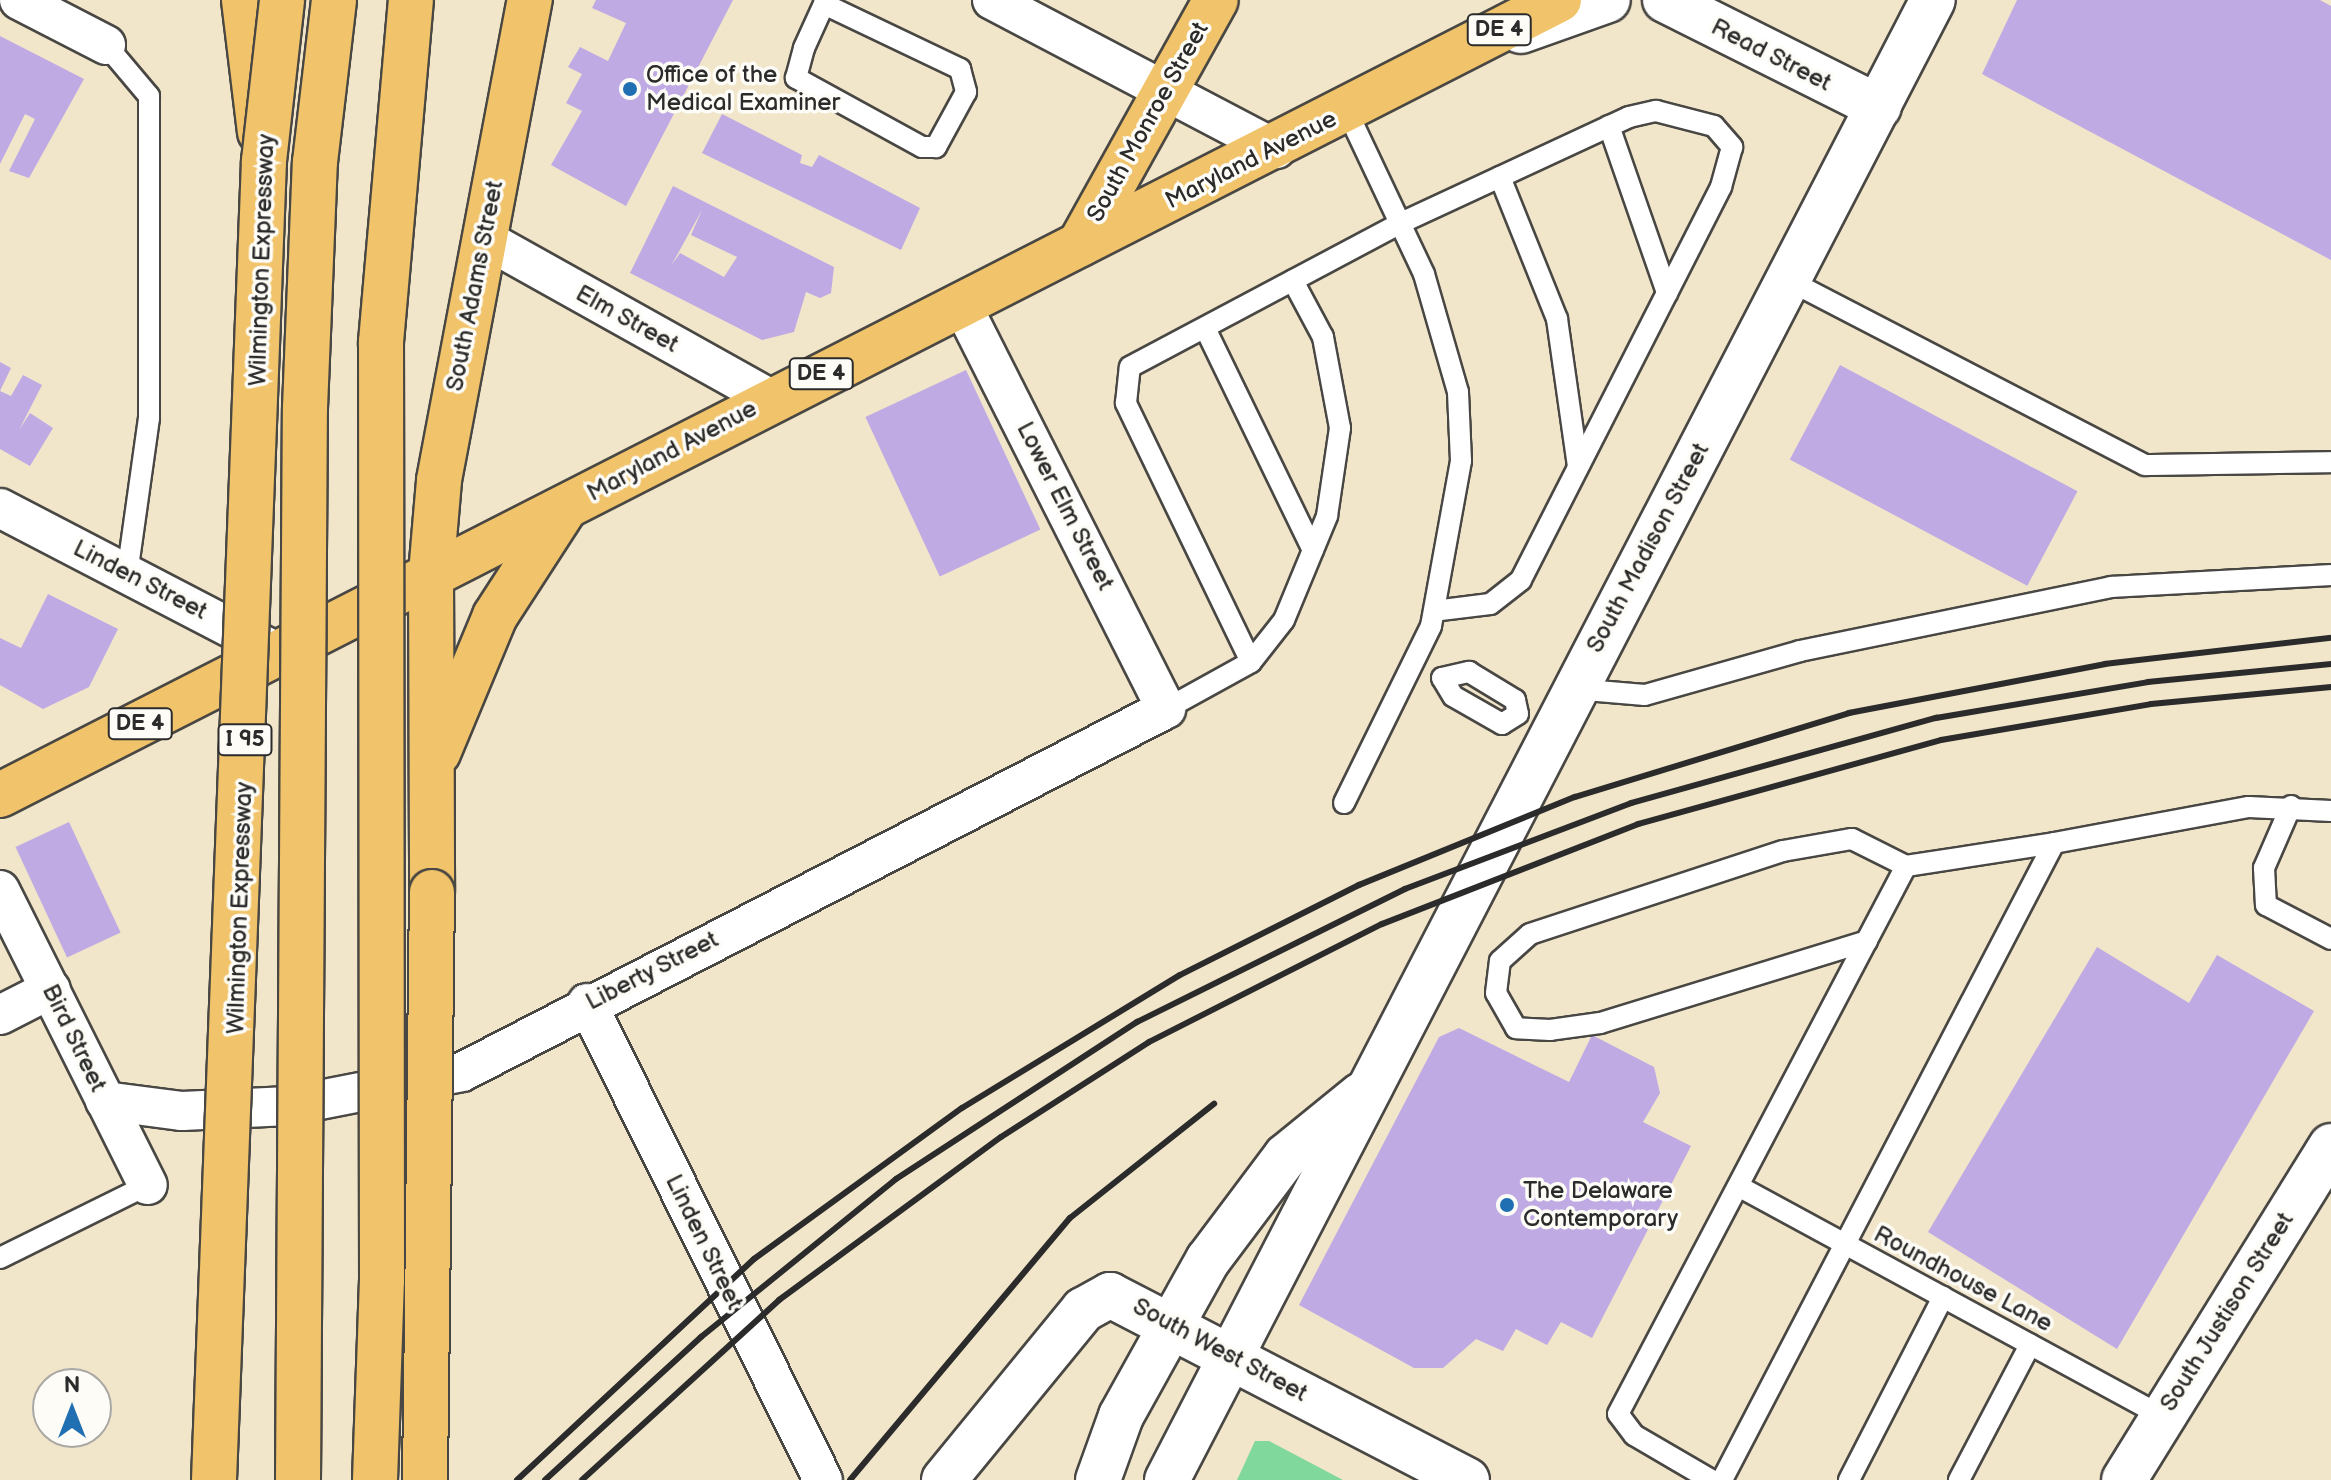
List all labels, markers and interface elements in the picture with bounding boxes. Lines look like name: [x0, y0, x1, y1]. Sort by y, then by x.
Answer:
road number: DE 4: [1465, 12, 1533, 48]
street label: Read Street: [1706, 12, 1836, 98]
street label: South Monroe Street: [1081, 17, 1215, 227]
place label: Office of the Medical Examiner: [646, 61, 840, 117]
marker: Office of the Medical Examiner: [621, 80, 639, 98]
street label: Maryland Avenue: [1161, 104, 1341, 216]
street label: Wilmington Expressway: [243, 133, 281, 387]
street label: South Adams Street: [440, 178, 510, 394]
street label: Elm Street: [570, 279, 684, 359]
road number: DE 4: [787, 356, 855, 392]
street label: Maryland Avenue: [582, 394, 762, 508]
street label: Lower Elm Street: [1010, 417, 1120, 595]
street label: South Madison Street: [1580, 438, 1716, 658]
street label: Linden Street: [68, 534, 212, 626]
road number: DE 4: [106, 706, 174, 742]
road number: I 95: [217, 722, 273, 758]
street label: Wilmington Expressway: [221, 781, 259, 1035]
street label: Liberty Street: [580, 925, 724, 1017]
street label: Bird Street: [36, 979, 112, 1097]
street label: Linden Street: [659, 1170, 749, 1314]
place label: The Delaware Contemporary: [1523, 1177, 1678, 1233]
marker: The Delaware Contemporary: [1498, 1196, 1516, 1214]
street label: South Justison Street: [2154, 1207, 2300, 1417]
street label: Roundhouse Lane: [1869, 1220, 2057, 1338]
street label: South West Street: [1127, 1292, 1313, 1408]
north arrow: [32, 1368, 112, 1448]
text: N: [64, 1372, 80, 1399]

